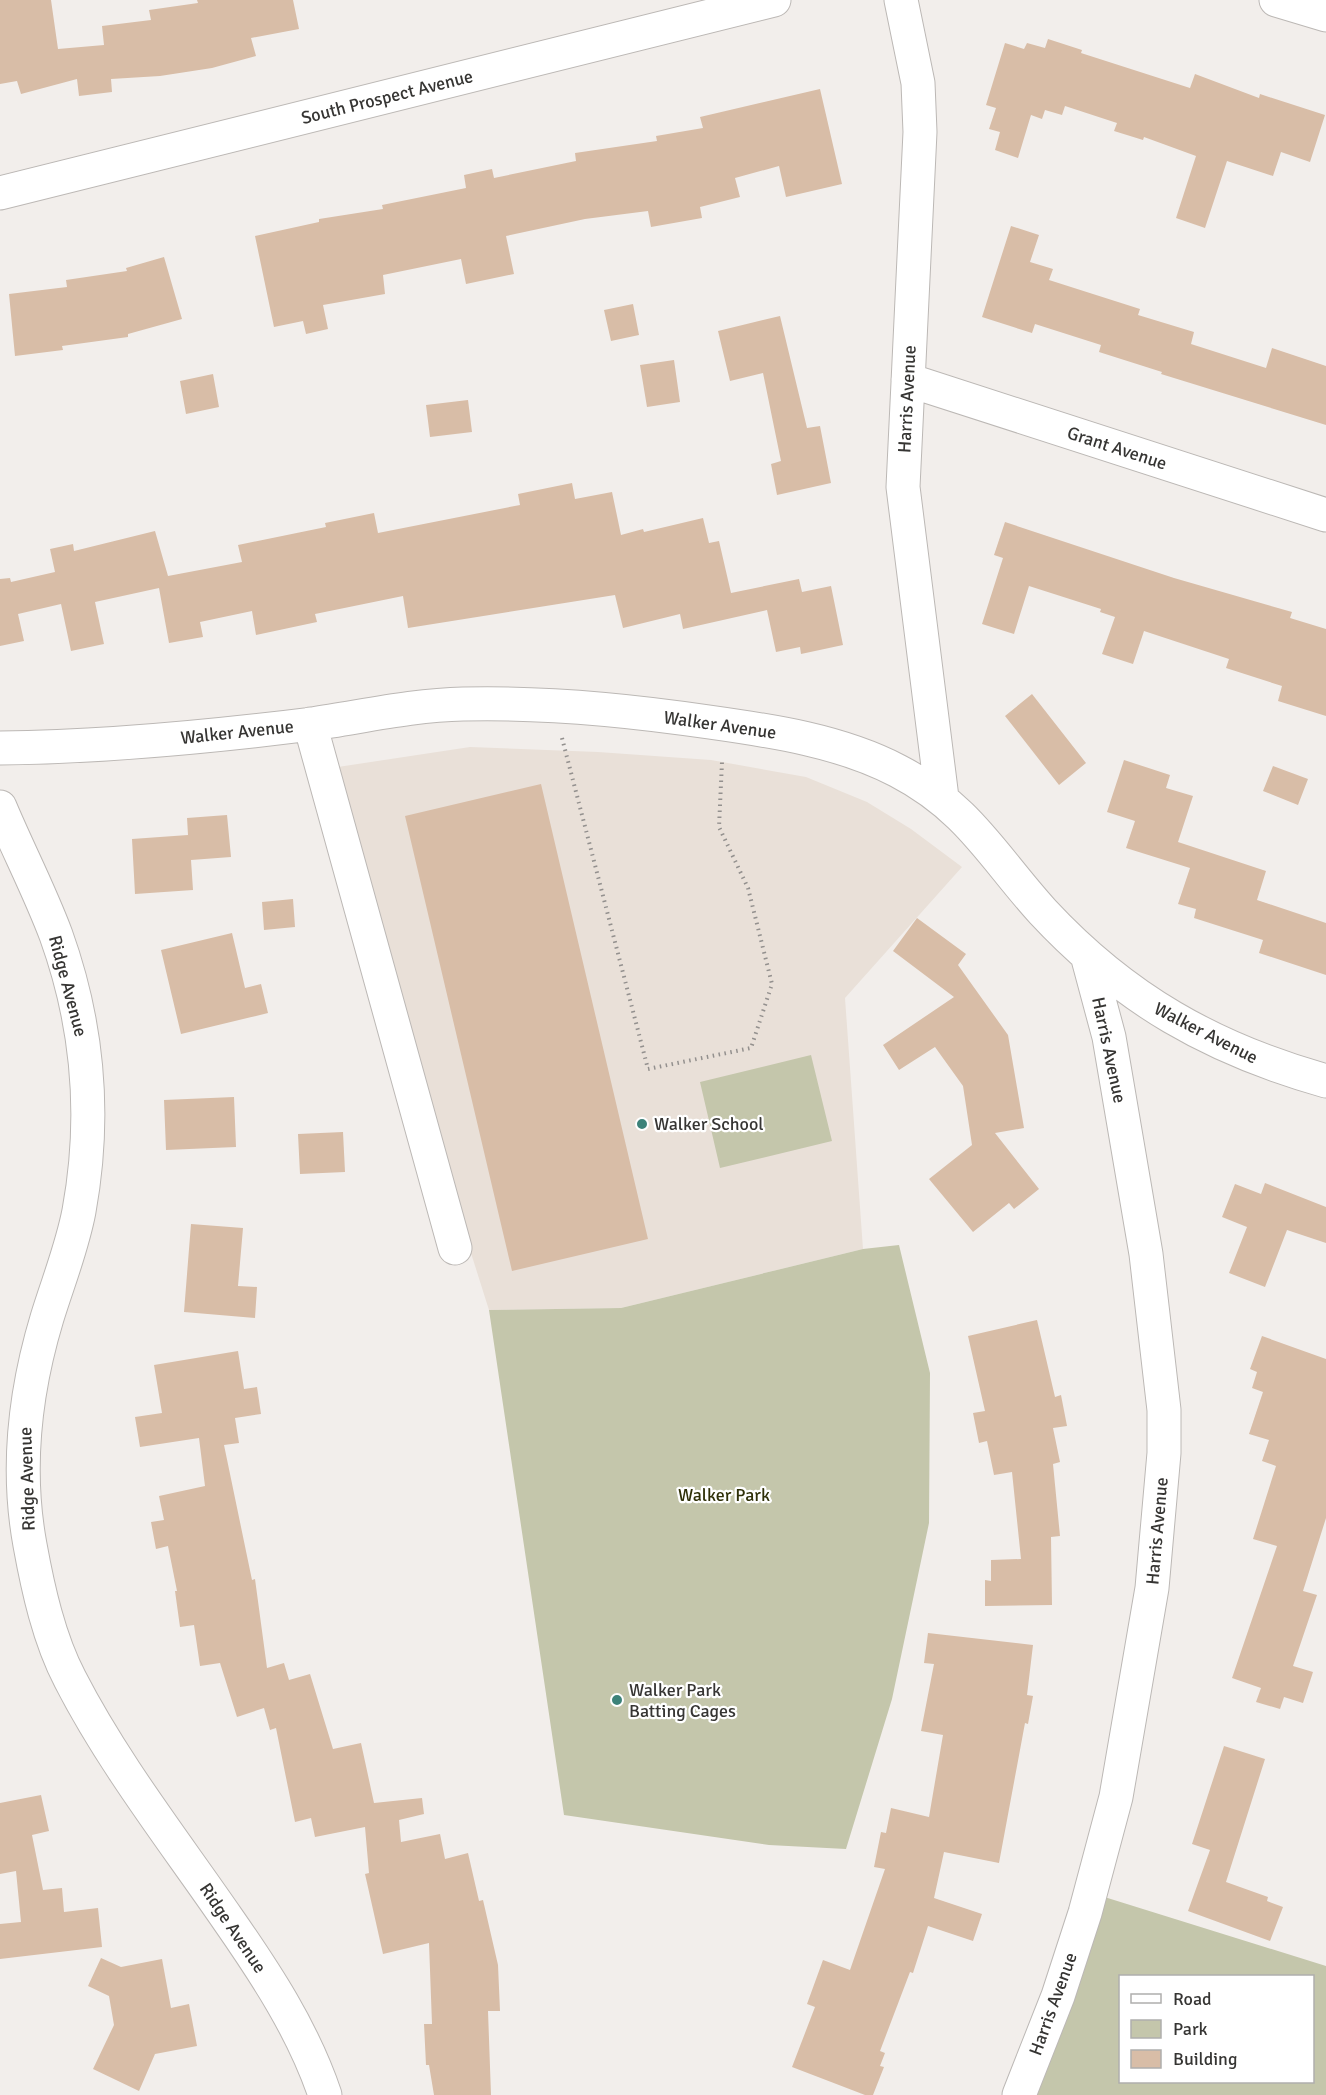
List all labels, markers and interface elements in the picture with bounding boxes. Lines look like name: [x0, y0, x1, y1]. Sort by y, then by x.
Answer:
street label: South Prospect Avenue: [299, 65, 475, 129]
street label: Harris Avenue: [893, 345, 921, 453]
street label: Grant Avenue: [1064, 422, 1170, 474]
street label: Walker Avenue: [662, 706, 778, 744]
street label: Walker Avenue: [179, 715, 295, 749]
street label: Ridge Avenue: [44, 933, 92, 1039]
street label: Harris Avenue: [1087, 995, 1131, 1105]
street label: Walker Avenue: [1150, 997, 1262, 1069]
place label: Walker School: [654, 1113, 764, 1135]
marker: Walker School: [635, 1117, 649, 1131]
street label: Ridge Avenue: [14, 1427, 40, 1531]
street label: Harris Avenue: [1141, 1476, 1173, 1586]
park label: Walker Park: [678, 1484, 770, 1506]
place label: Walker Park Batting Cages: [629, 1679, 736, 1722]
marker: Walker Park Batting Cages: [610, 1693, 624, 1707]
street label: Ridge Avenue: [195, 1879, 271, 1977]
street label: Harris Avenue: [1024, 1950, 1082, 2058]
legend: [1119, 1975, 1314, 2083]
text: Road: [1173, 1988, 1212, 2010]
text: Park: [1173, 2018, 1208, 2040]
text: Building: [1173, 2048, 1237, 2070]

